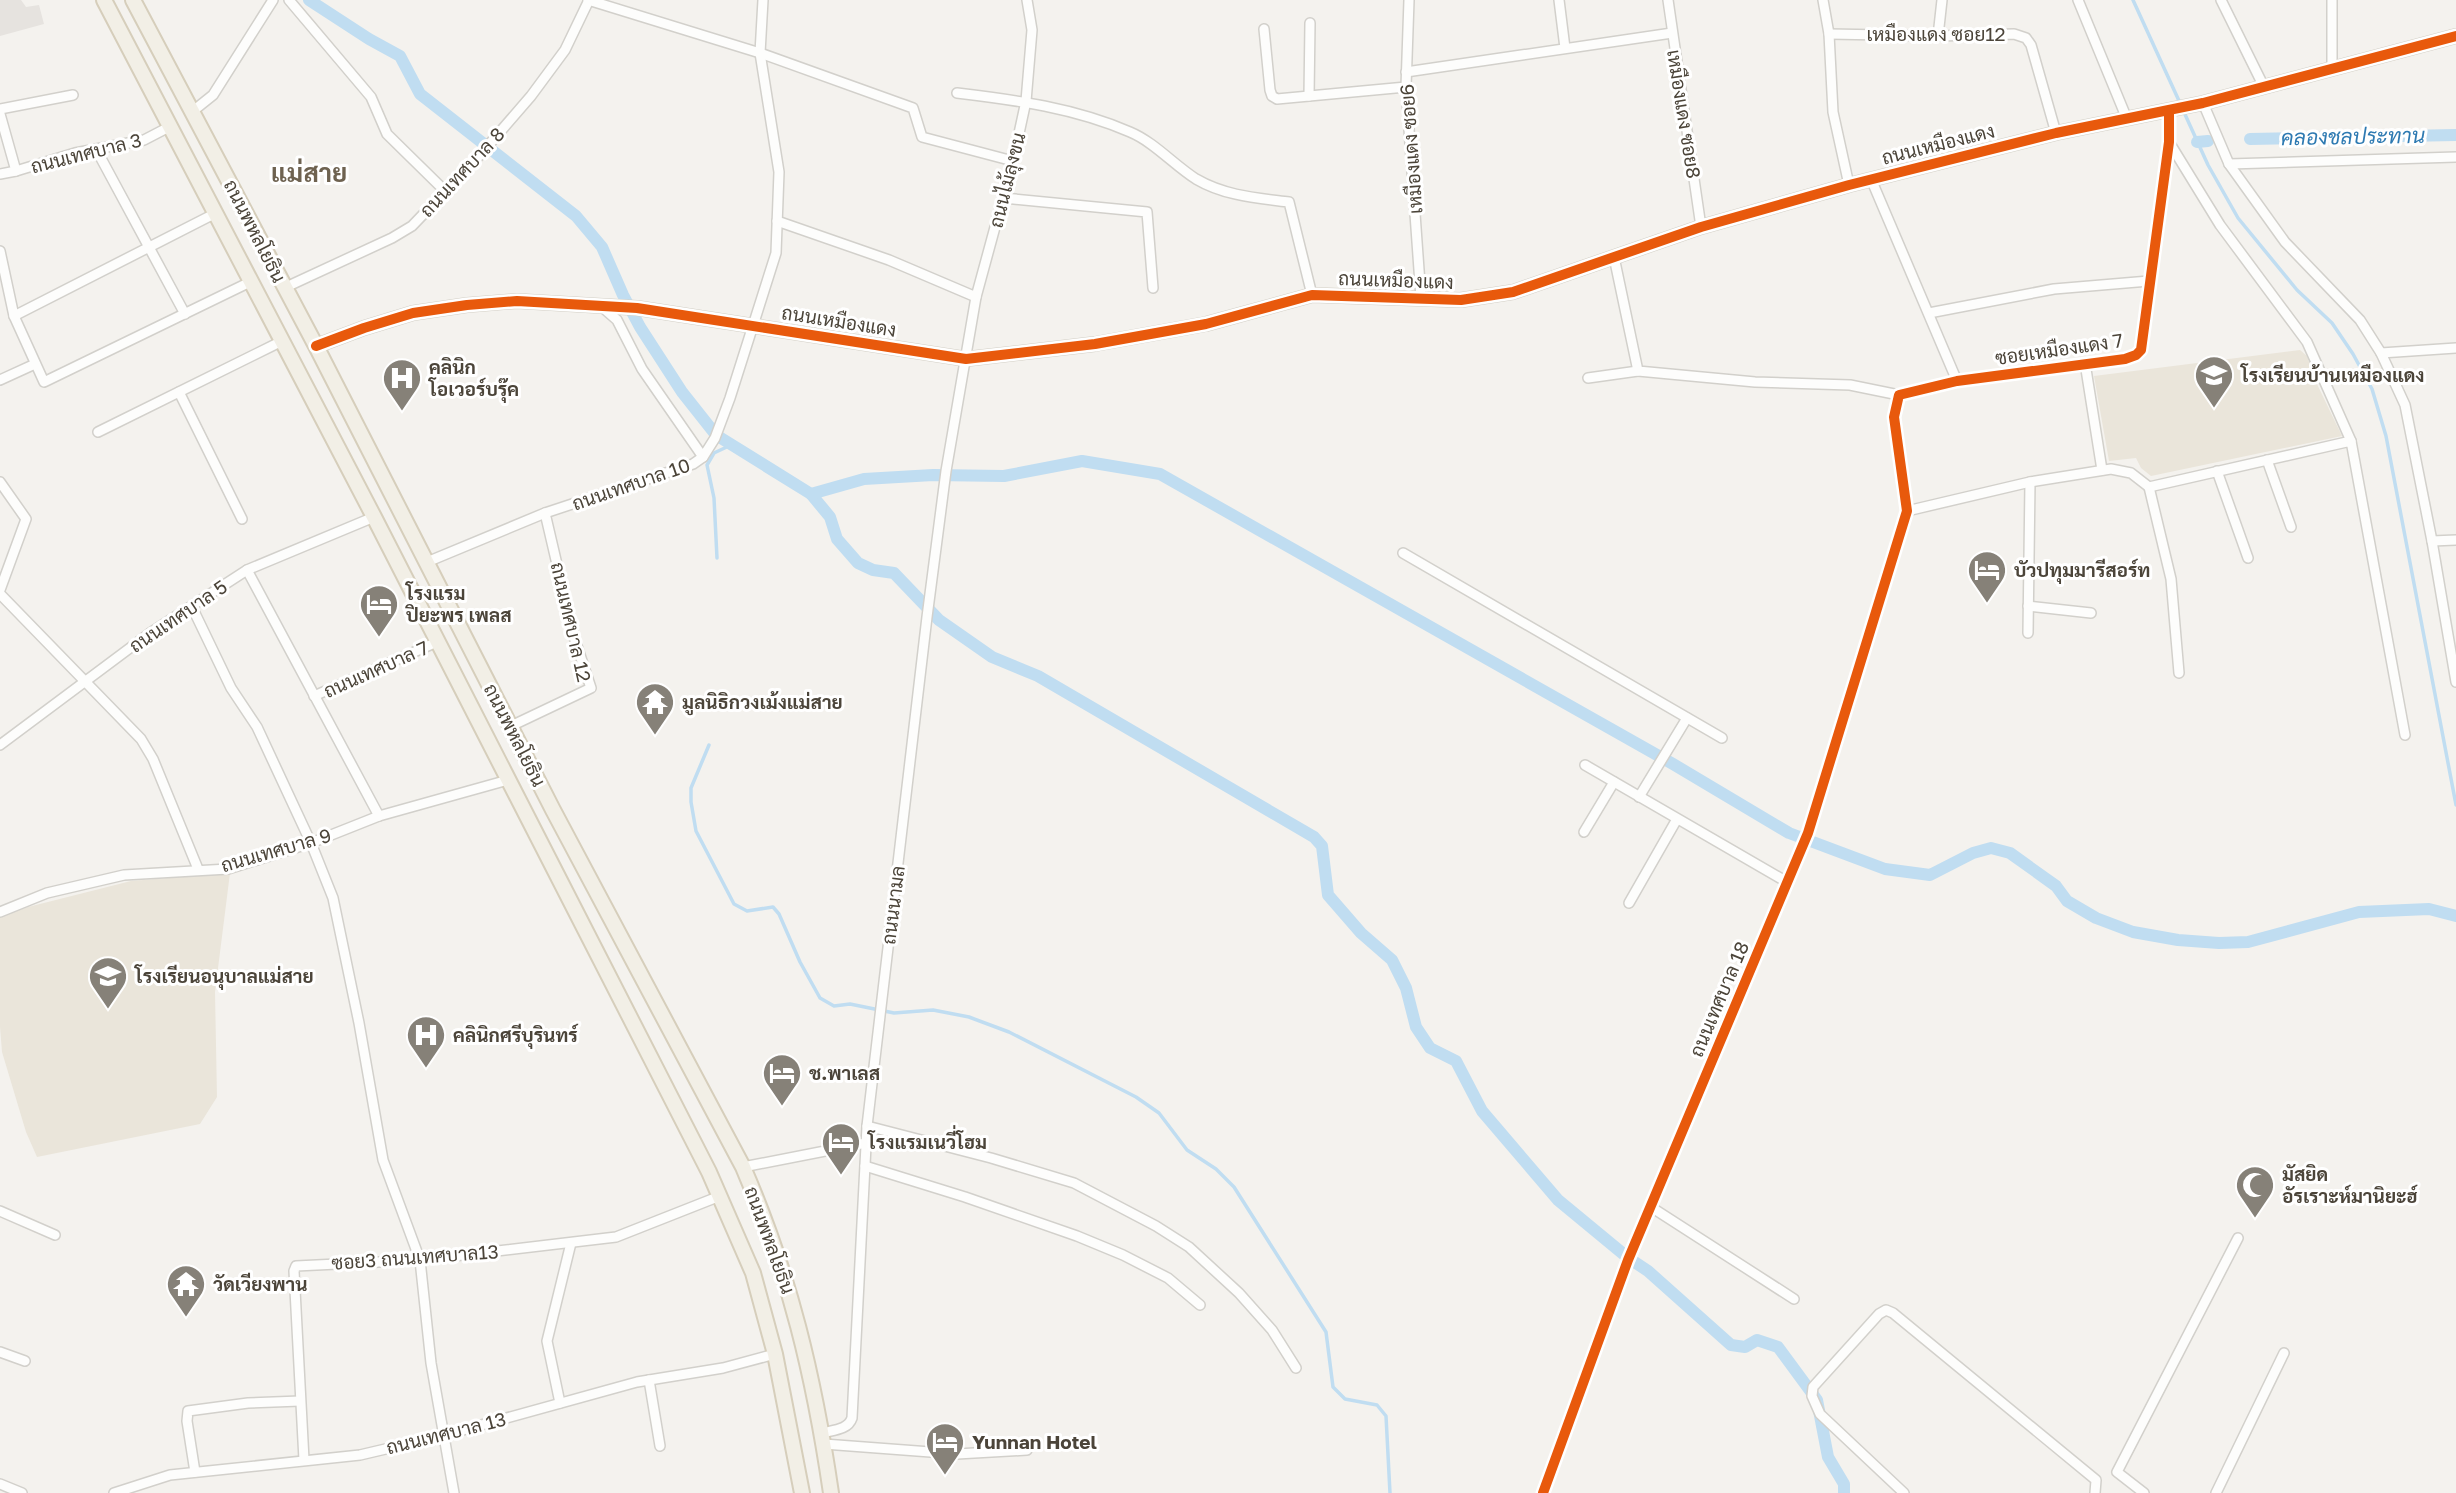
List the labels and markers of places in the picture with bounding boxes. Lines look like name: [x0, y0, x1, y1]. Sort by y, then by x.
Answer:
school or university icon: โรงเรียนบ้านเหมืองแดง: [2193, 354, 2235, 409]
place label: คลินิก โอเวอร์บรุ๊ค: [428, 355, 519, 404]
hospital icon: คลินิก โอเวอร์บรุ๊ค: [381, 357, 423, 412]
place label: โรงเรียนบ้านเหมืองแดง: [2240, 363, 2424, 386]
hotel icon: บัวปทุมมารีสอร์ท: [1966, 549, 2008, 604]
place label: บัวปทุมมารีสอร์ท: [2014, 558, 2150, 585]
place label: โรงแรม ปิยะพร เพลส: [405, 581, 512, 626]
hotel icon: โรงแรม ปิยะพร เพลส: [358, 583, 400, 638]
temple icon: มูลนิธิกวงเม้งแม่สาย: [634, 681, 676, 736]
place label: มูลนิธิกวงเม้งแม่สาย: [682, 690, 843, 716]
school or university icon: โรงเรียนอนุบาลแม่สาย: [87, 955, 129, 1010]
place label: โรงเรียนอนุบาลแม่สาย: [134, 964, 314, 991]
hospital icon: คลินิกศรีบุรินทร์: [405, 1014, 447, 1069]
place label: คลินิกศรีบุรินทร์: [453, 1023, 579, 1050]
hotel icon: ช.พาเลส: [761, 1052, 803, 1107]
place label: ช.พาเลส: [809, 1061, 880, 1084]
hotel icon: โรงแรมเนวี่โฮม: [820, 1121, 862, 1176]
place label: โรงแรมเนวี่โฮม: [867, 1125, 987, 1153]
place label: มัสยิด อัรเราะห์มานิยะฮ์: [2282, 1162, 2418, 1207]
mosque icon: มัสยิด อัรเราะห์มานิยะฮ์: [2234, 1164, 2276, 1219]
temple icon: วัดเวียงพาน: [165, 1263, 207, 1318]
place label: วัดเวียงพาน: [213, 1272, 308, 1295]
hotel icon: Yunnan Hotel: [924, 1421, 966, 1476]
place label: Yunnan Hotel: [972, 1430, 1097, 1453]

